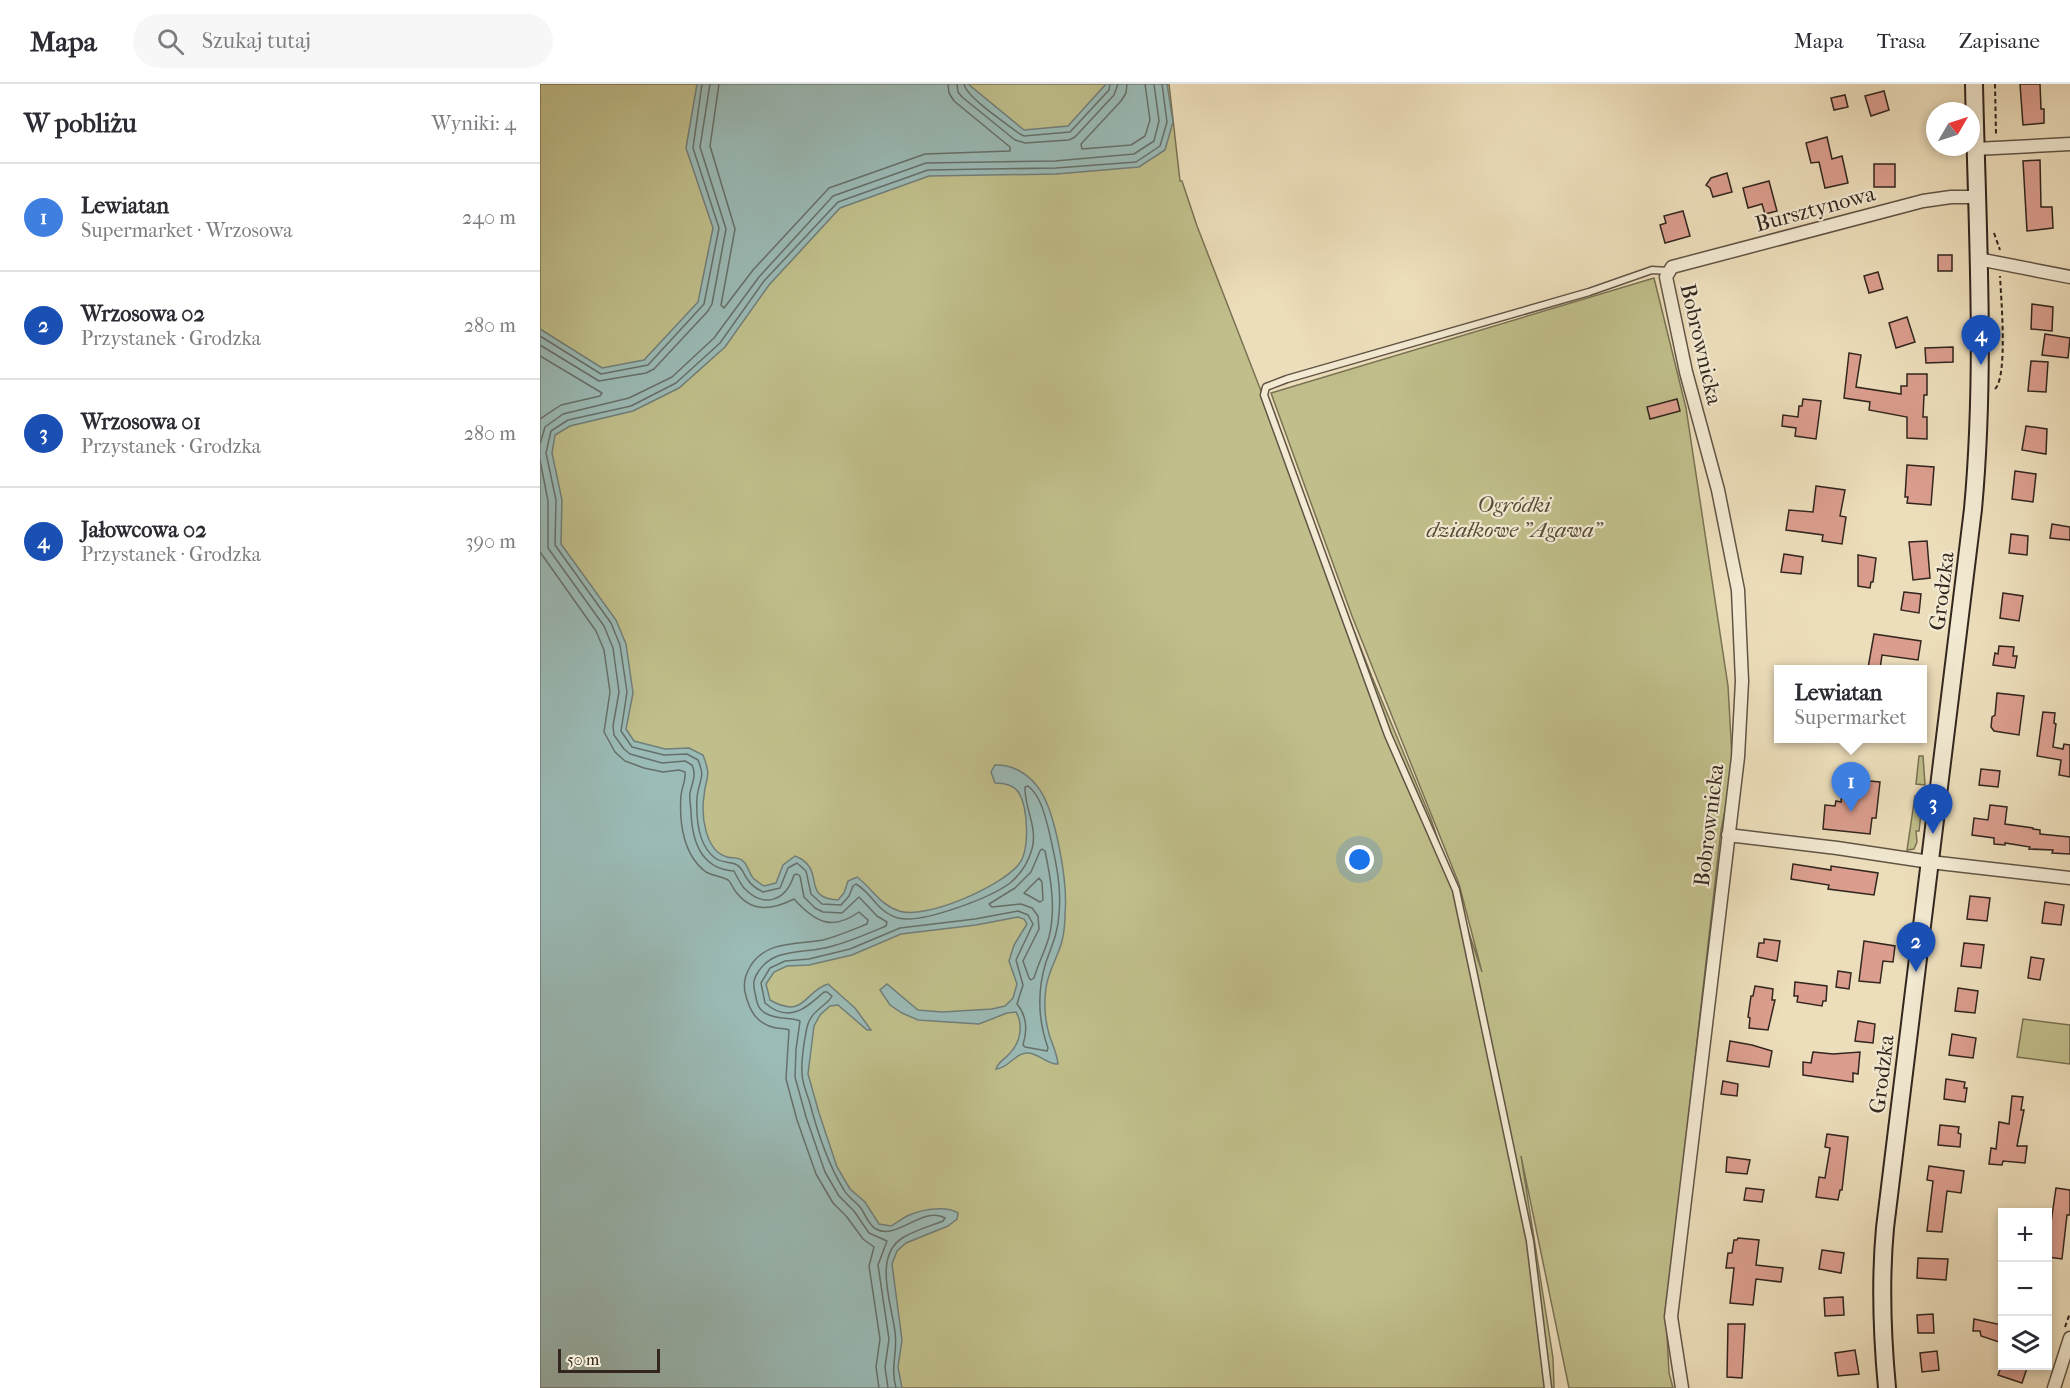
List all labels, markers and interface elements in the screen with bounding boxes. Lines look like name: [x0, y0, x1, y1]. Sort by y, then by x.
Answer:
search box: [133, 14, 553, 68]
text: Mapa: [30, 25, 97, 58]
icon: search: [154, 25, 187, 58]
text: Szukaj tutaj: [202, 28, 311, 54]
text: Mapa: [1794, 29, 1844, 53]
text: Trasa: [1877, 29, 1926, 53]
text: Zapisane: [1959, 29, 2040, 53]
north arrow: [1926, 102, 1980, 156]
text: W pobliżu: [24, 108, 137, 139]
text: Wyniki: 4: [432, 112, 516, 135]
street label: Bursztynowa: [1752, 180, 1879, 237]
text: Lewiatan: [81, 193, 169, 219]
text: 1: [40, 206, 47, 229]
text: 240 m: [462, 206, 516, 229]
text: Supermarket · Wrzosowa: [81, 219, 293, 242]
street label: Bobrownicka: [1674, 281, 1728, 408]
text: Wrzosowa 02: [81, 301, 205, 327]
text: 2: [38, 314, 49, 337]
text: 280 m: [464, 314, 516, 337]
pin: 4: [1962, 316, 2000, 365]
text: Przystanek · Grodzka: [81, 327, 261, 350]
text: Wrzosowa 01: [81, 409, 201, 435]
text: 3: [39, 422, 48, 445]
text: 280 m: [464, 422, 516, 445]
text: Przystanek · Grodzka: [81, 435, 261, 458]
park label: Ogródki działkowe "Agawa": [1426, 492, 1604, 543]
text: Jałowcowa 02: [81, 517, 206, 543]
text: 4: [38, 530, 49, 553]
text: 390 m: [465, 530, 516, 553]
text: Przystanek · Grodzka: [81, 543, 261, 566]
street label: Grodzka: [1924, 549, 1960, 632]
popup: [1774, 665, 1927, 743]
text: Lewiatan: [1794, 680, 1882, 706]
text: Supermarket: [1794, 706, 1907, 729]
street label: Bobrownicka: [1689, 762, 1730, 888]
pin: 1: [1832, 762, 1870, 812]
pin: 3: [1914, 784, 1952, 834]
your location: [1345, 845, 1374, 874]
pin: 2: [1896, 922, 1936, 972]
street label: Grodzka: [1864, 1032, 1900, 1115]
map controls: [1998, 1208, 2052, 1370]
button: +: [1998, 1208, 2052, 1262]
button: −: [1998, 1262, 2052, 1316]
button: layers: [1998, 1316, 2052, 1370]
scale bar: [558, 1346, 660, 1374]
text: 50 m: [567, 1350, 599, 1369]

